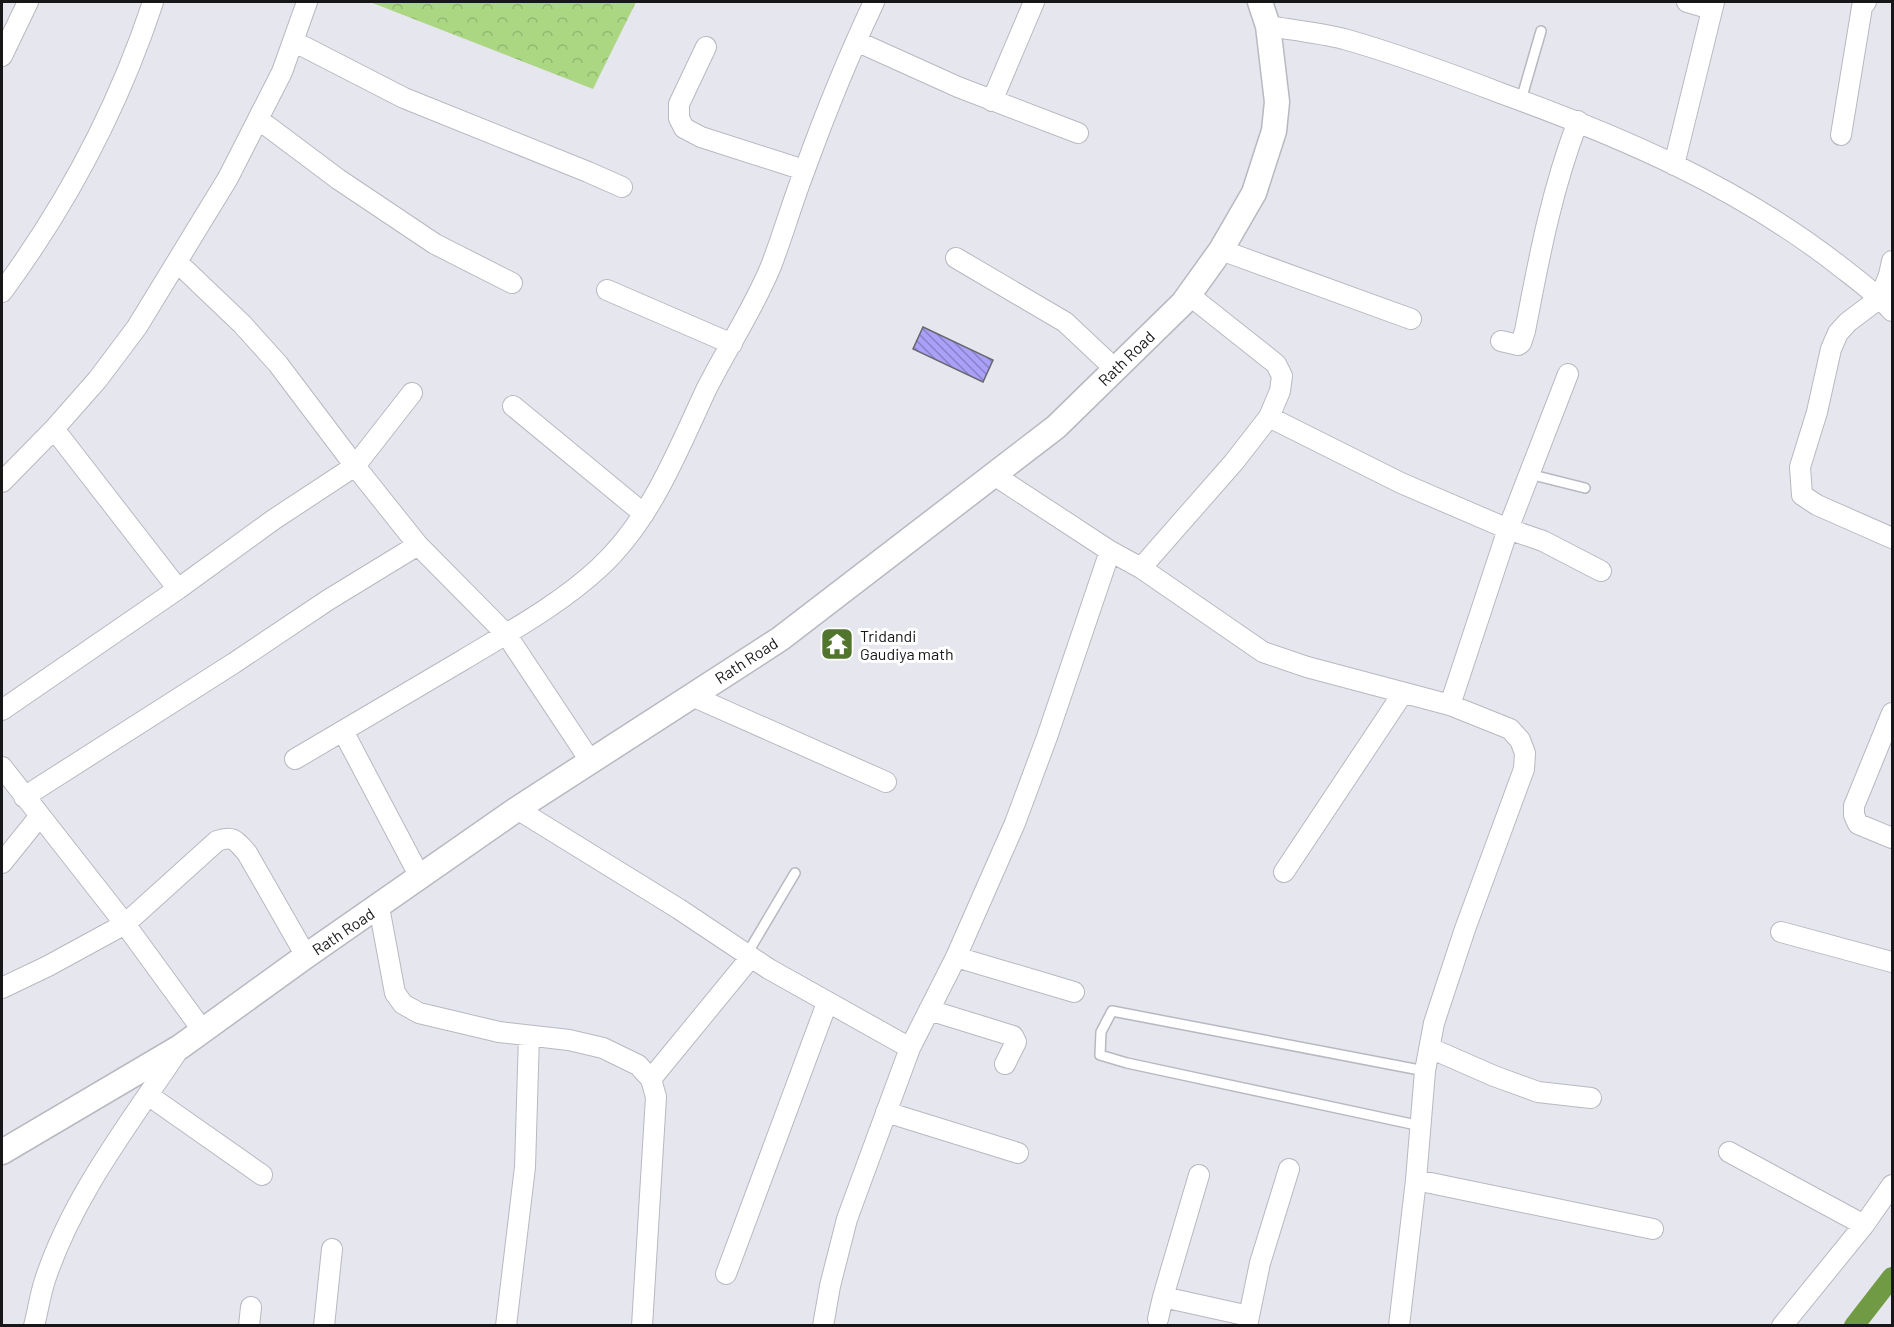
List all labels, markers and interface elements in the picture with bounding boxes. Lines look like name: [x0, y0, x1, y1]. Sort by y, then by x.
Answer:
street label: Rath Road: [1094, 327, 1158, 389]
temple icon: Tridandi Gaudiya math: [819, 626, 855, 662]
place label: Tridandi Gaudiya math: [860, 626, 954, 663]
street label: Rath Road: [711, 633, 781, 687]
street label: Rath Road: [308, 903, 378, 959]

